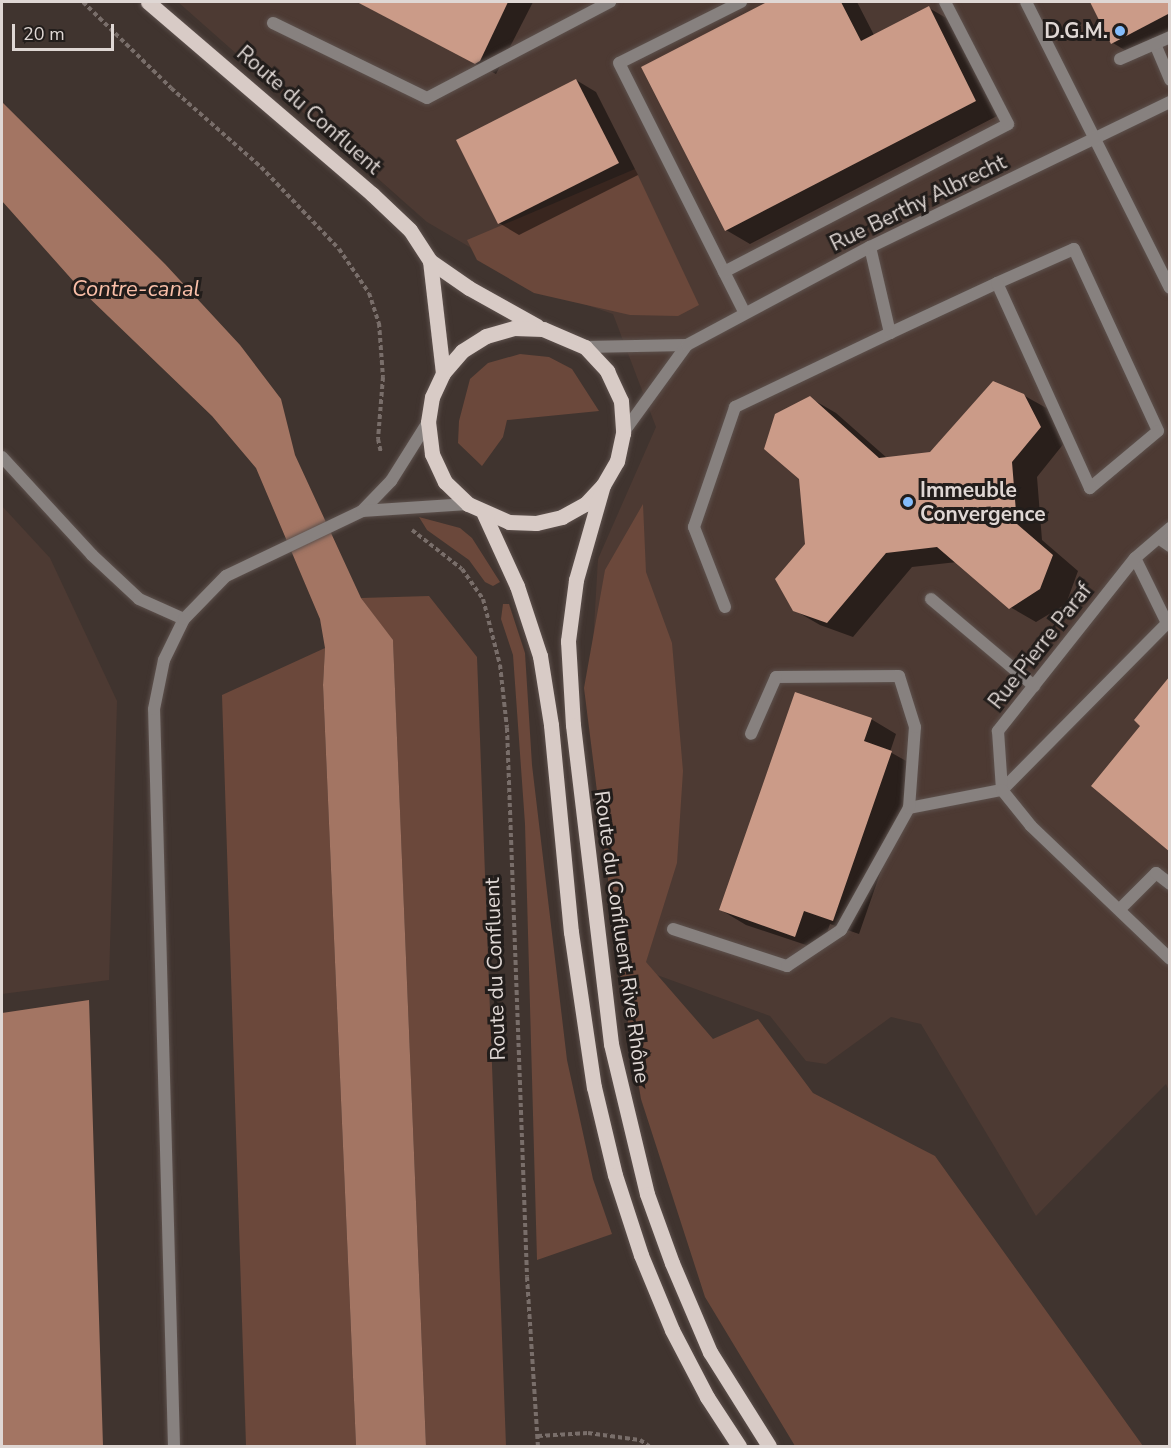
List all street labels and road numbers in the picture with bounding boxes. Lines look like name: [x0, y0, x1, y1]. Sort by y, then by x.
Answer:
street label: Route du Confluent: [232, 40, 386, 180]
street label: Rue Berthy Albrecht: [826, 149, 1010, 257]
street label: Rue Pierre Paraf: [983, 578, 1097, 714]
street label: Route du Confluent Rive Rhône: [589, 789, 655, 1085]
street label: Route du Confluent: [479, 877, 511, 1061]

